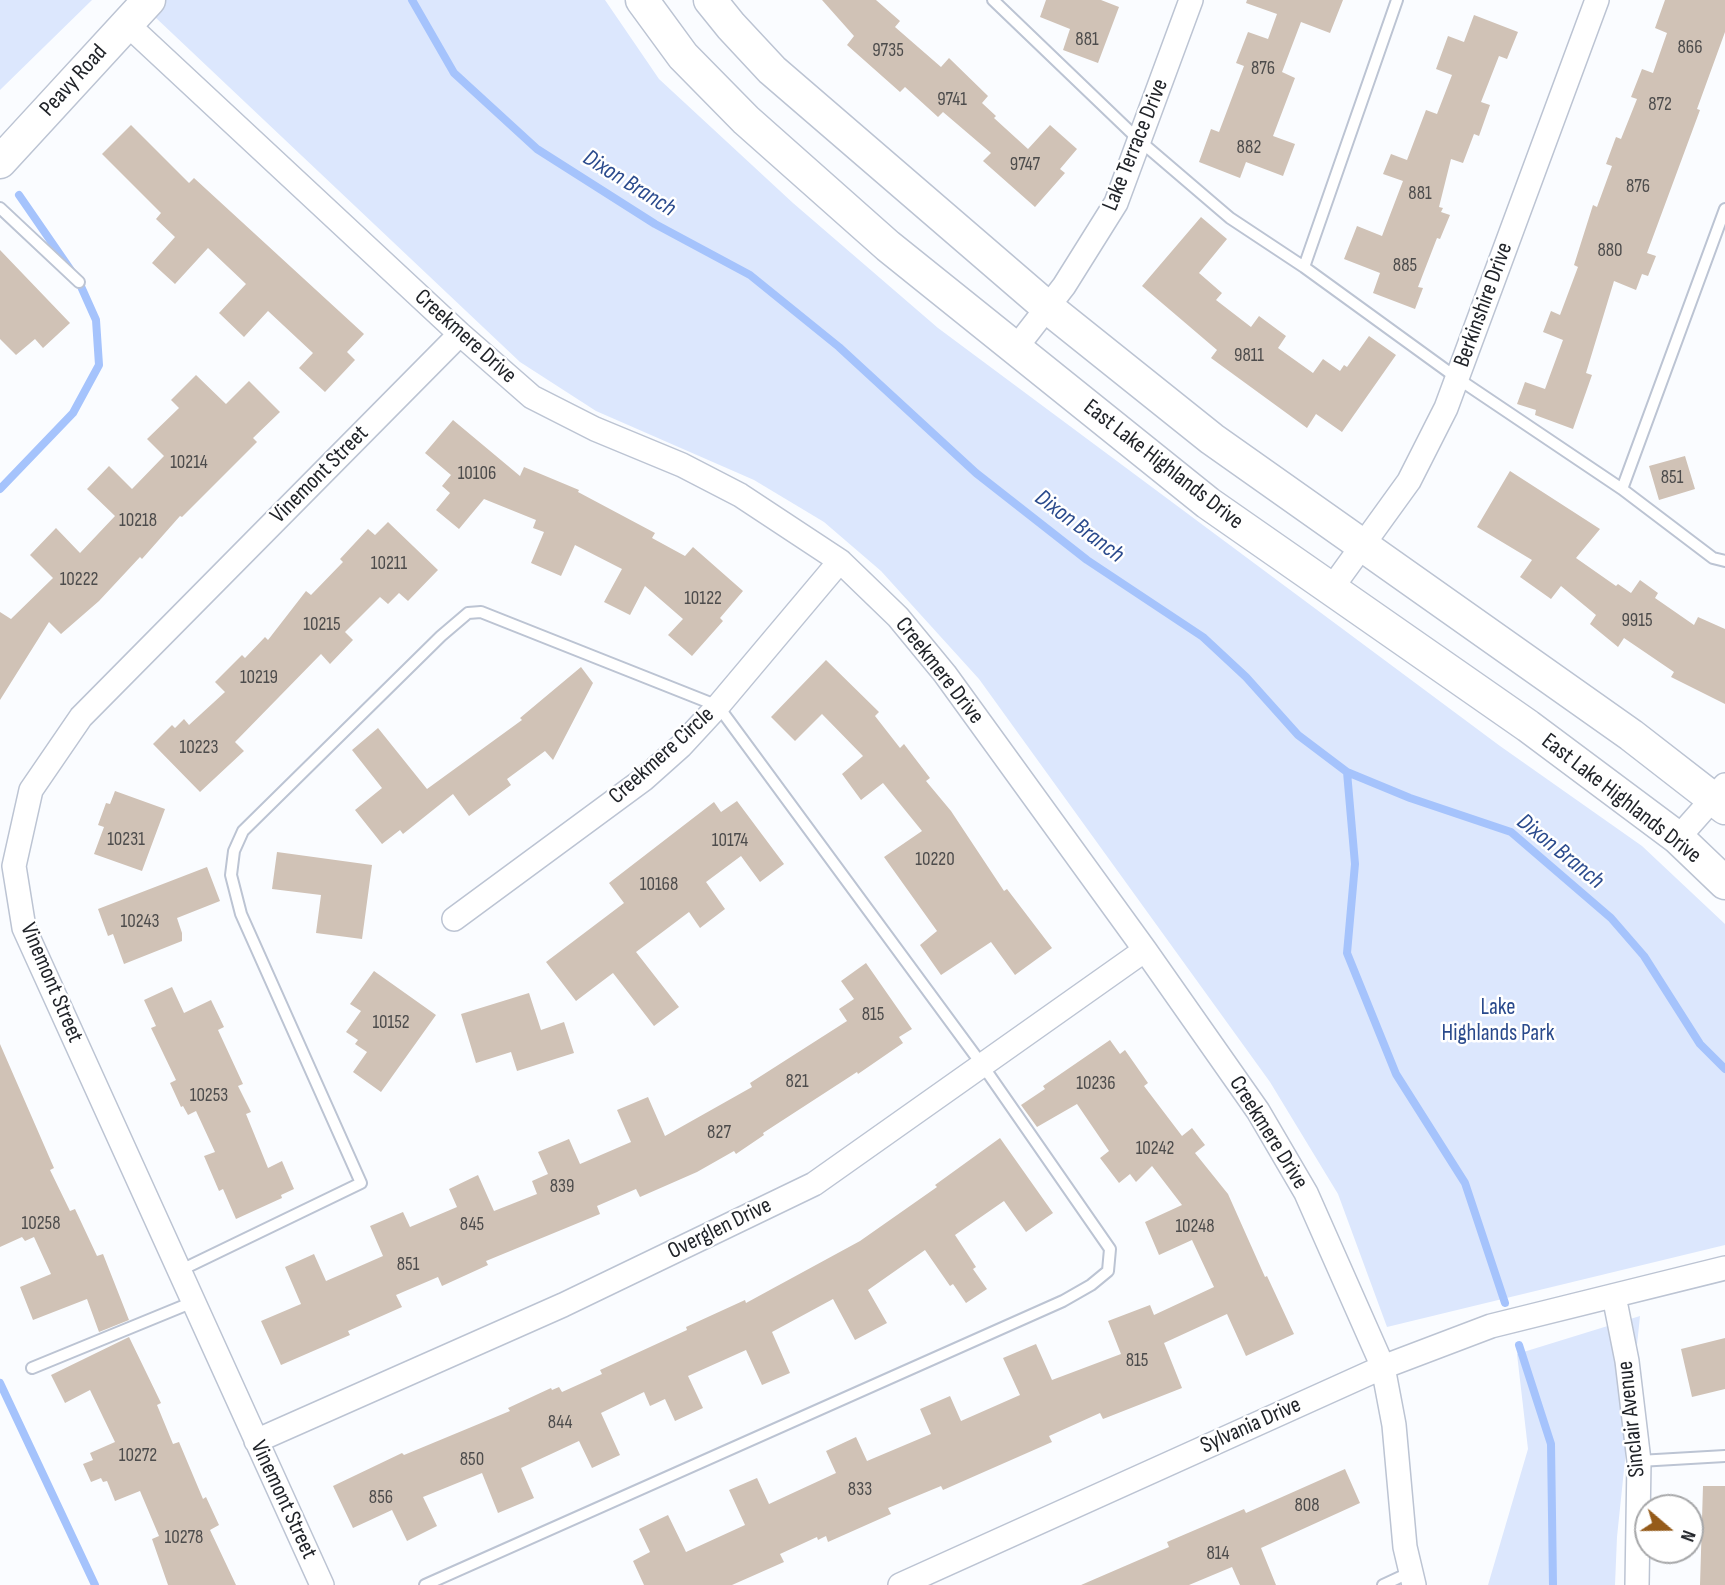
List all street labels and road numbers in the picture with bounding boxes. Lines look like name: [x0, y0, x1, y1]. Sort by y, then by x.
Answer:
street label: Peavy Road: [35, 39, 113, 123]
street label: Lake Terrace Drive: [1097, 75, 1175, 215]
street label: Berkinshire Drive: [1449, 239, 1519, 371]
street label: Creekmere Drive: [408, 284, 522, 390]
street label: East Lake Highlands Drive: [1078, 394, 1248, 536]
street label: Vinemont Street: [265, 420, 375, 530]
street label: Creekmere Drive: [889, 612, 989, 730]
street label: Creekmere Circle: [604, 702, 720, 810]
street label: East Lake Highlands Drive: [1536, 728, 1706, 870]
street label: Vinemont Street: [13, 919, 89, 1047]
street label: Creekmere Drive: [1222, 1071, 1314, 1195]
street label: Overglen Drive: [664, 1192, 776, 1266]
street label: Sinclair Avenue: [1612, 1359, 1652, 1479]
street label: Sylvania Drive: [1196, 1392, 1306, 1460]
street label: Vinemont Street: [244, 1437, 322, 1563]

